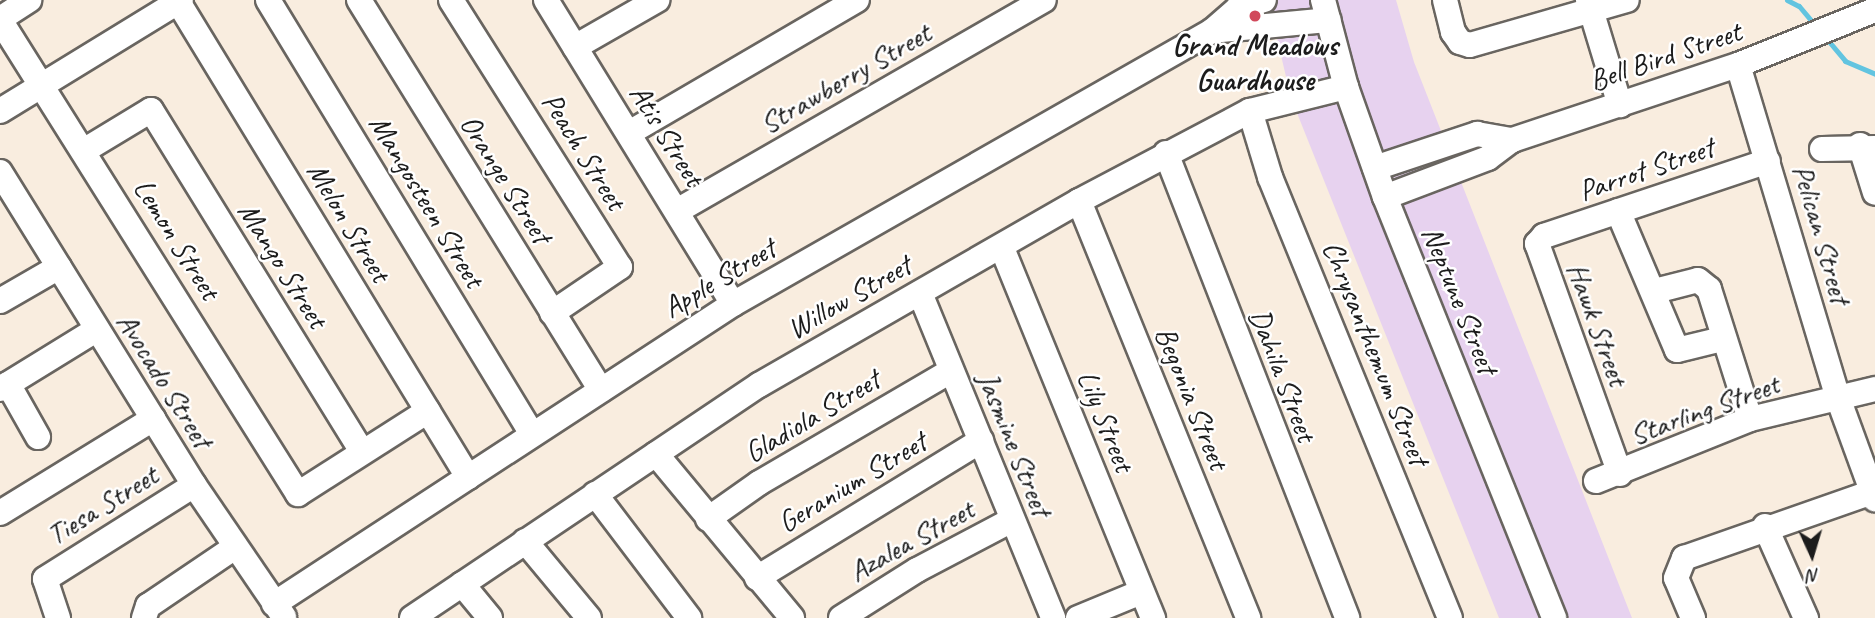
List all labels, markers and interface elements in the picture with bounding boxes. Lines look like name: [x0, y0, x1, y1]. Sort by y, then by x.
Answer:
marker: Grand Meadows Guardhouse: [1247, 8, 1263, 24]
street label: Bell Bird Street: [1584, 13, 1746, 99]
street label: Strawberry Street: [753, 14, 937, 142]
place label: Grand Meadows Guardhouse: [1172, 27, 1338, 97]
street label: Atis Street: [622, 77, 712, 193]
street label: Peach Street: [534, 86, 634, 216]
street label: Mangosteen Street: [361, 108, 493, 294]
street label: Orange Street: [452, 108, 560, 250]
street label: Parrot Street: [1574, 129, 1718, 209]
street label: Melon Street: [299, 156, 399, 288]
street label: Pelican Street: [1785, 160, 1859, 308]
street label: Lemon Street: [126, 172, 228, 306]
street label: Mango Street: [230, 195, 336, 335]
street label: Neptune Street: [1414, 221, 1506, 379]
street label: Apple Street: [656, 230, 782, 326]
street label: Chrysanthemum Street: [1315, 236, 1437, 470]
street label: Willow Street: [781, 247, 917, 347]
street label: Hawk Street: [1559, 257, 1637, 391]
street label: Dahila Street: [1241, 303, 1325, 447]
street label: Avocado Street: [109, 306, 221, 454]
street label: Begonia Street: [1147, 321, 1237, 475]
street label: Gladiola Street: [738, 361, 886, 471]
street label: Lily Street: [1069, 365, 1143, 477]
street label: Starling Street: [1624, 365, 1784, 453]
street label: Jasmine Street: [970, 367, 1060, 521]
street label: Geranium Street: [771, 424, 933, 540]
street label: Tiesa Street: [40, 457, 164, 553]
street label: Azalea Street: [842, 491, 980, 589]
north arrow: [1777, 520, 1847, 590]
text: N: [1807, 564, 1820, 588]

